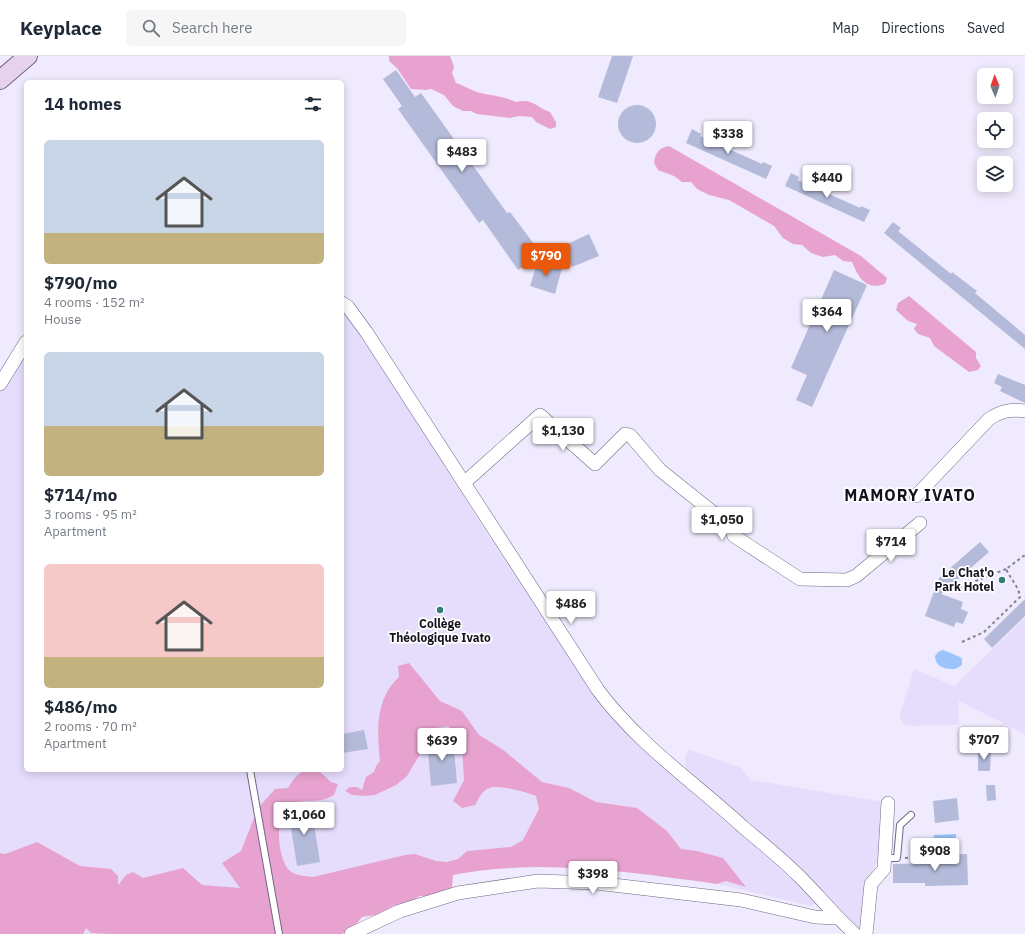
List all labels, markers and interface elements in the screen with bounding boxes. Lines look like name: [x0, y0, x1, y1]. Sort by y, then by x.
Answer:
search box: [126, 10, 406, 46]
text: Keyplace: [20, 16, 102, 40]
icon: search: [140, 17, 162, 39]
text: Search here: [172, 18, 252, 37]
text: Map: [832, 19, 859, 37]
text: Directions: [881, 19, 945, 37]
text: Saved: [967, 19, 1005, 37]
north arrow: [977, 68, 1013, 104]
map controls: [977, 68, 1013, 192]
text: 14 homes: [44, 93, 121, 115]
icon: filters: [302, 93, 324, 115]
button: locate: [977, 112, 1013, 148]
pin: $338: [704, 121, 752, 155]
text: $338: [712, 125, 744, 142]
pin: $483: [438, 139, 486, 173]
text: $483: [446, 143, 478, 160]
button: layers: [977, 156, 1013, 192]
pin: $440: [803, 165, 851, 199]
icon: home: [148, 166, 220, 238]
text: $440: [811, 169, 843, 186]
pin: $790: [522, 243, 570, 277]
text: $790: [530, 247, 562, 264]
text: $790/mo: [44, 272, 117, 294]
text: 4 rooms · 152 m²: [44, 294, 145, 311]
pin: $364: [803, 299, 851, 333]
text: $364: [811, 303, 843, 320]
text: House: [44, 311, 81, 328]
icon: home: [148, 378, 220, 450]
pin: $1,130: [530, 418, 596, 452]
text: $1,130: [541, 422, 585, 439]
text: $714/mo: [44, 484, 117, 506]
district label: MAMORY IVATO: [844, 485, 976, 505]
text: 3 rooms · 95 m²: [44, 506, 137, 523]
pin: $1,050: [689, 507, 755, 541]
text: $1,050: [700, 511, 744, 528]
text: Apartment: [44, 523, 107, 540]
pin: $714: [867, 529, 915, 563]
text: $714: [875, 533, 907, 550]
place label: Le Chat'o Park Hotel: [935, 565, 994, 594]
marker: Le Chat'o Park Hotel: [997, 575, 1007, 585]
icon: home: [148, 590, 220, 662]
pin: $486: [547, 591, 595, 625]
text: $486: [555, 595, 587, 612]
marker: Collège Théologique Ivato: [435, 605, 445, 615]
place label: Collège Théologique Ivato: [389, 616, 491, 645]
text: $486/mo: [44, 696, 117, 718]
text: 2 rooms · 70 m²: [44, 718, 137, 735]
pin: $707: [960, 727, 1008, 761]
pin: $639: [418, 728, 466, 762]
text: $707: [968, 731, 1000, 748]
text: $639: [426, 732, 458, 749]
text: Apartment: [44, 735, 107, 752]
pin: $1,060: [271, 802, 337, 836]
text: $1,060: [282, 806, 326, 823]
pin: $908: [911, 838, 959, 872]
text: $908: [919, 842, 951, 859]
pin: $398: [569, 861, 617, 895]
text: $398: [577, 865, 609, 882]

